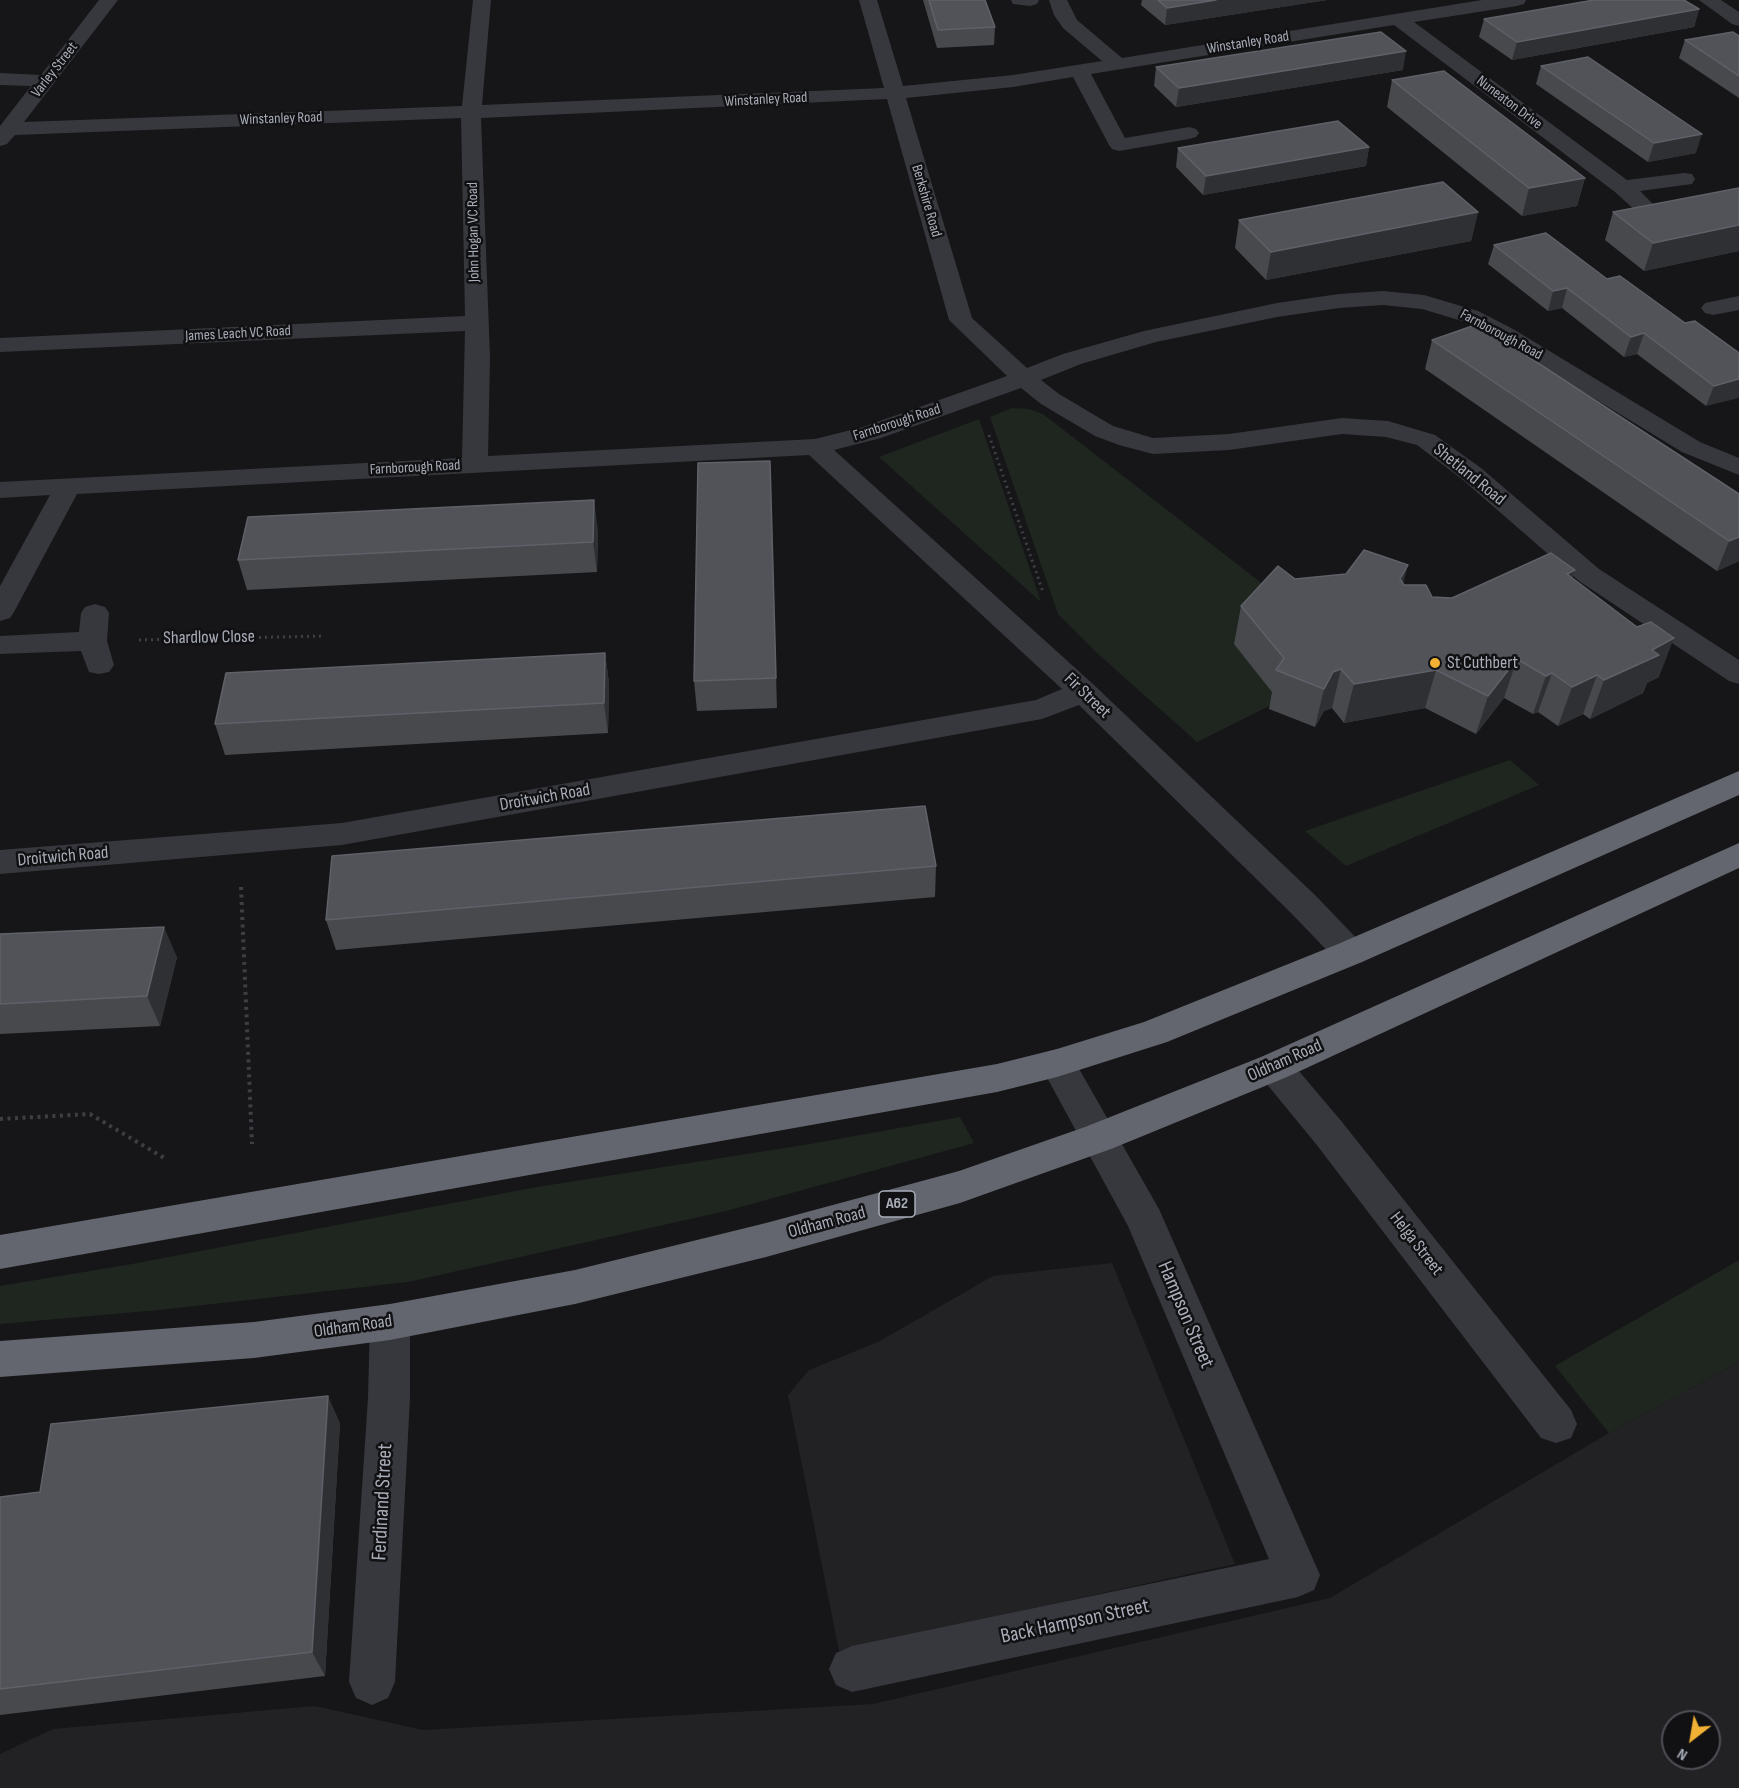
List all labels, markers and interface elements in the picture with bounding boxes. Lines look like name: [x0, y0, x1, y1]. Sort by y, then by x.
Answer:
street label: Winstanley Road: [1206, 28, 1290, 58]
street label: Varley Street: [28, 39, 82, 101]
street label: Nuneaton Drive: [1473, 72, 1545, 134]
street label: Winstanley Road: [724, 89, 808, 111]
street label: Winstanley Road: [239, 109, 323, 129]
street label: Berkshire Road: [907, 163, 945, 239]
street label: John Hogan VC Road: [464, 182, 484, 282]
street label: Farnborough Road: [1457, 306, 1545, 364]
street label: James Leach VC Road: [185, 322, 291, 346]
street label: Farnborough Road: [851, 400, 943, 446]
street label: Shetland Road: [1429, 439, 1509, 511]
street label: Farnborough Road: [369, 457, 461, 479]
street label: Shardlow Close: [163, 626, 255, 650]
place label: St Cuthbert: [1447, 652, 1518, 674]
marker: St Cuthbert: [1428, 656, 1442, 670]
street label: Fir Street: [1059, 669, 1115, 723]
street label: Droitwich Road: [498, 779, 592, 817]
street label: Droitwich Road: [17, 842, 109, 872]
street label: Oldham Road: [1245, 1035, 1325, 1087]
road number: A62: [879, 1191, 915, 1217]
street label: Oldham Road: [786, 1202, 868, 1244]
street label: Helga Street: [1385, 1208, 1447, 1280]
street label: Hampson Street: [1151, 1258, 1219, 1372]
street label: Oldham Road: [312, 1311, 394, 1343]
street label: Ferdinand Street: [367, 1443, 399, 1561]
street label: Back Hampson Street: [998, 1594, 1152, 1650]
north arrow: [1661, 1710, 1721, 1770]
text: N: [1674, 1744, 1691, 1764]

